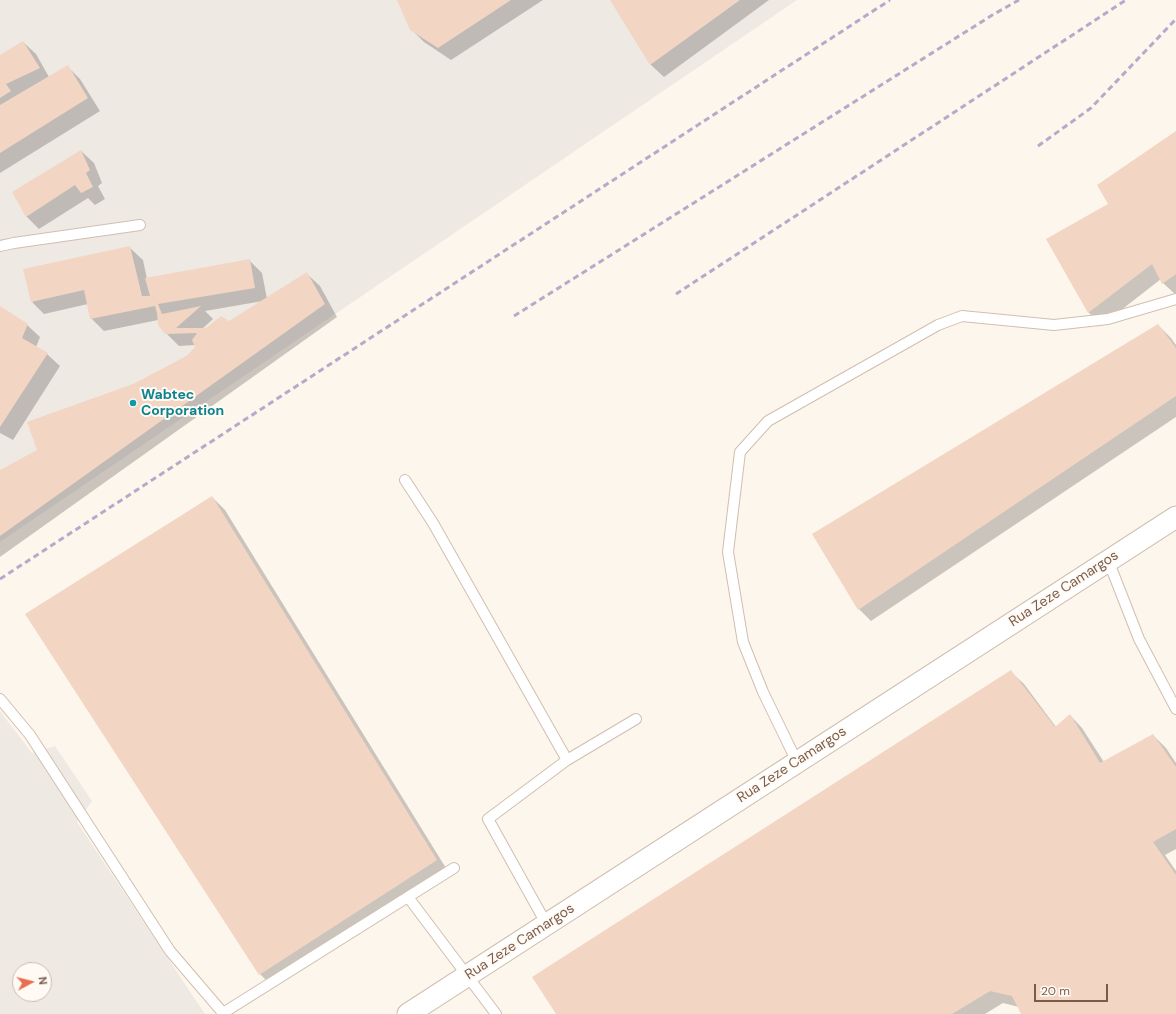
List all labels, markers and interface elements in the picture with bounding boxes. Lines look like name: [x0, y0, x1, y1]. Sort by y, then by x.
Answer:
place label: Wabtec Corporation: [141, 387, 224, 420]
marker: Wabtec Corporation: [128, 398, 138, 408]
street label: Rua Zeze Camargos: [1006, 547, 1122, 631]
street label: Rua Zeze Camargos: [734, 723, 850, 807]
street label: Rua Zeze Camargos: [462, 900, 578, 984]
north arrow: [12, 962, 52, 1002]
text: N: [35, 976, 50, 985]
scale bar: [1036, 976, 1110, 1002]
text: 20 m: [1041, 983, 1070, 999]

